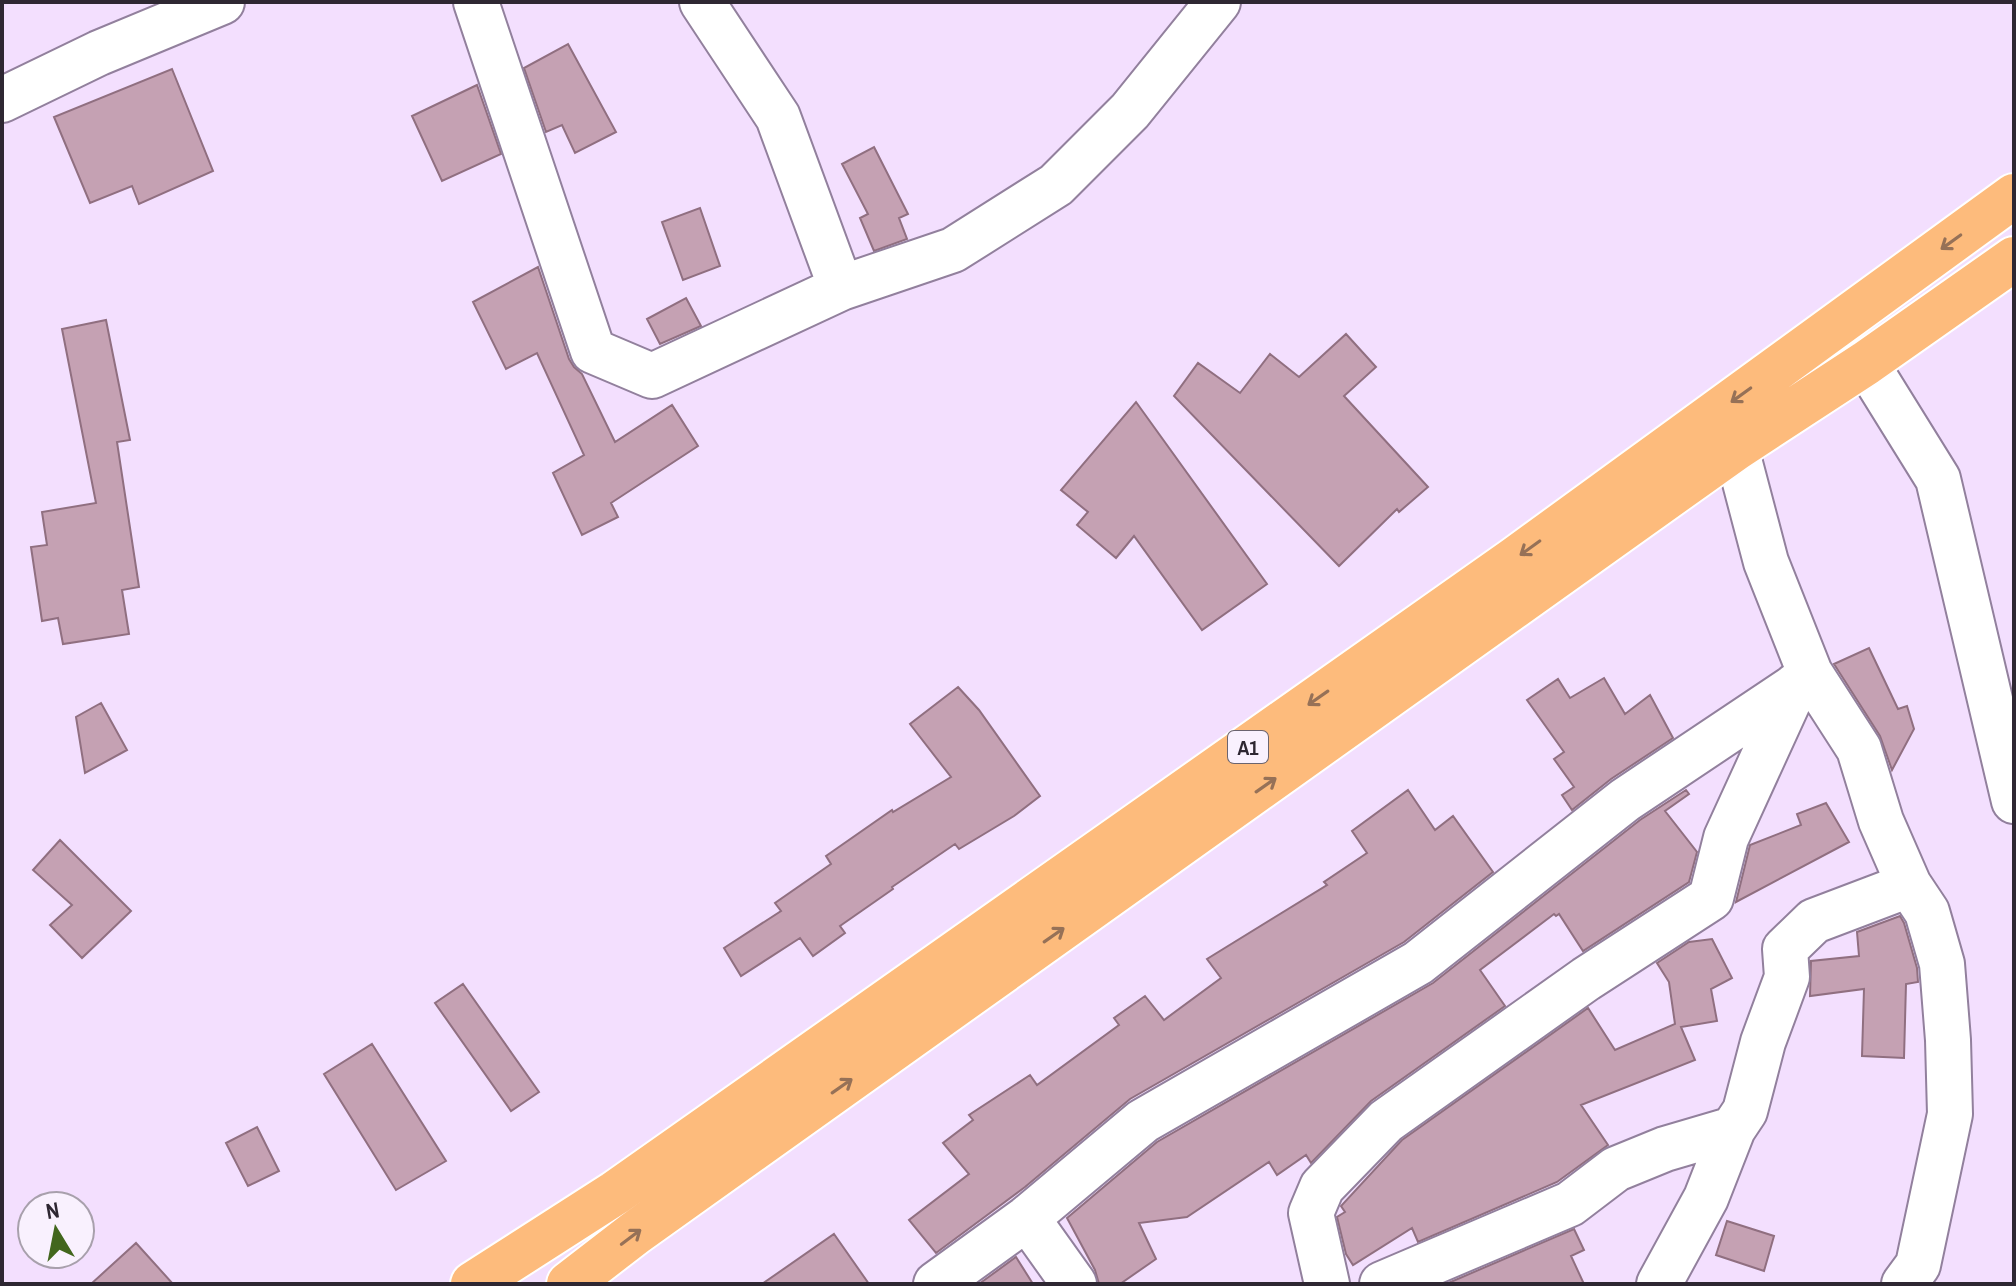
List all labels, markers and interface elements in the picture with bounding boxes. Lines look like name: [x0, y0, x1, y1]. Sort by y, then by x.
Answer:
one-way arrow: [1941, 233, 1962, 250]
one-way arrow: [1730, 387, 1752, 403]
one-way arrow: [1520, 539, 1542, 556]
one-way arrow: [1308, 689, 1329, 706]
road number: A1: [1228, 731, 1268, 763]
one-way arrow: [1255, 776, 1277, 793]
one-way arrow: [1043, 927, 1065, 943]
one-way arrow: [831, 1078, 853, 1094]
north arrow: [16, 1190, 96, 1270]
text: N: [44, 1194, 62, 1226]
one-way arrow: [619, 1229, 641, 1245]

